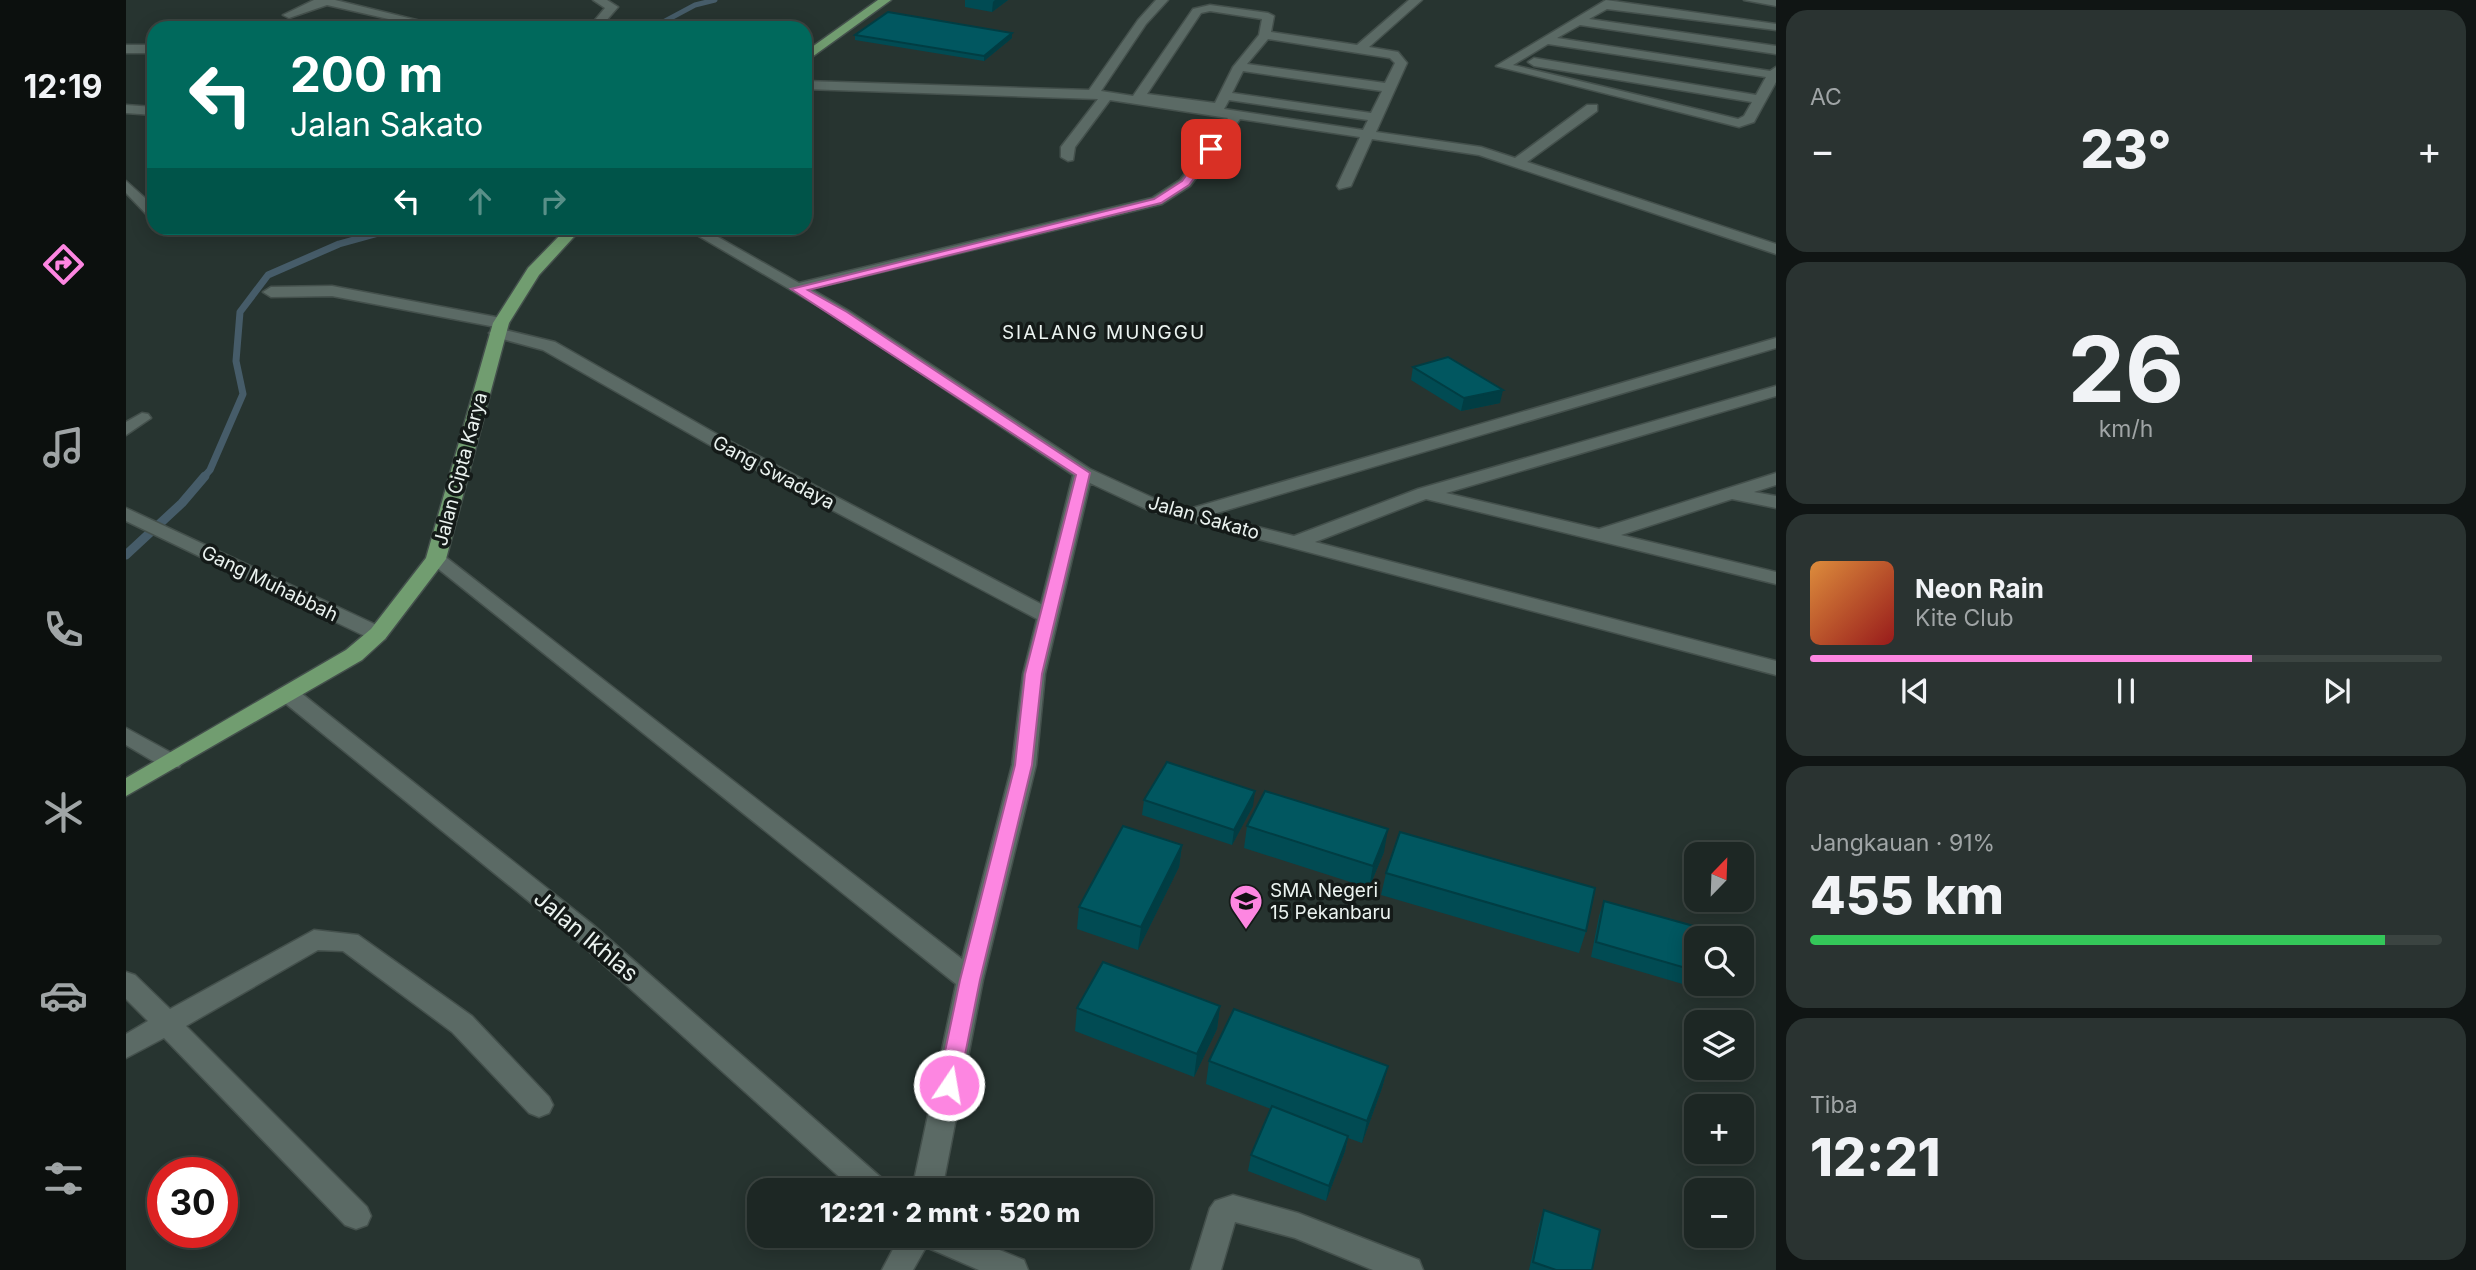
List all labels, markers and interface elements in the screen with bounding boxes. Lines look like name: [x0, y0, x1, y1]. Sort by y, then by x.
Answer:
text: 200 m: [290, 45, 443, 104]
icon: left: [175, 49, 266, 140]
text: 12:19: [23, 67, 103, 106]
text: AC: [1810, 83, 1842, 111]
text: Jalan Sakato: [290, 105, 483, 144]
text: 23°: [2080, 118, 2172, 181]
pin: [1181, 119, 1241, 179]
text: −: [1810, 127, 1835, 173]
text: +: [2417, 127, 2442, 173]
icon: arrive: [1192, 130, 1230, 168]
icon: left: [388, 182, 426, 220]
icon: ahead: [461, 182, 499, 220]
icon: right: [534, 182, 572, 220]
icon: directions: [39, 240, 88, 289]
text: 26: [2068, 314, 2184, 424]
district label: SIALANG MUNGGU: [1002, 321, 1206, 344]
street label: Jalan Cipta Karya: [429, 390, 492, 548]
text: km/h: [2099, 415, 2153, 443]
icon: music: [39, 423, 88, 472]
street label: Gang Swadaya: [709, 431, 839, 514]
street label: Jalan Sakato: [1146, 491, 1262, 544]
street label: Gang Muhabbah: [198, 541, 342, 626]
text: Neon Rain: [1915, 573, 2044, 604]
text: Kite Club: [1915, 604, 2014, 632]
icon: phone: [39, 605, 88, 654]
icon: previous: [1896, 672, 1934, 710]
icon: pause: [2107, 672, 2145, 710]
icon: next: [2318, 672, 2356, 710]
icon: climate: [39, 788, 88, 837]
text: Jangkauan · 91%: [1810, 829, 1995, 857]
north arrow: [1684, 842, 1754, 912]
map controls: [1684, 842, 1754, 1248]
text: 455 km: [1810, 864, 2004, 927]
place label: SMA Negeri 15 Pekanbaru: [1270, 879, 1391, 924]
school or university icon: SMA Negeri 15 Pekanbaru: [1227, 882, 1265, 931]
street label: Jalan Ikhlas: [528, 884, 644, 988]
button: search: [1684, 926, 1754, 996]
icon: car: [39, 971, 88, 1020]
button: layers: [1684, 1010, 1754, 1080]
position arrow: [912, 1048, 986, 1122]
text: Tiba: [1810, 1091, 1858, 1119]
button: +: [1684, 1094, 1754, 1164]
text: 12:21: [1810, 1126, 1941, 1189]
icon: filters: [39, 1154, 88, 1203]
speed limit sign: 30: [147, 1157, 238, 1248]
button: −: [1684, 1178, 1754, 1248]
text: 12:21 · 2 mnt · 520 m: [820, 1197, 1080, 1228]

